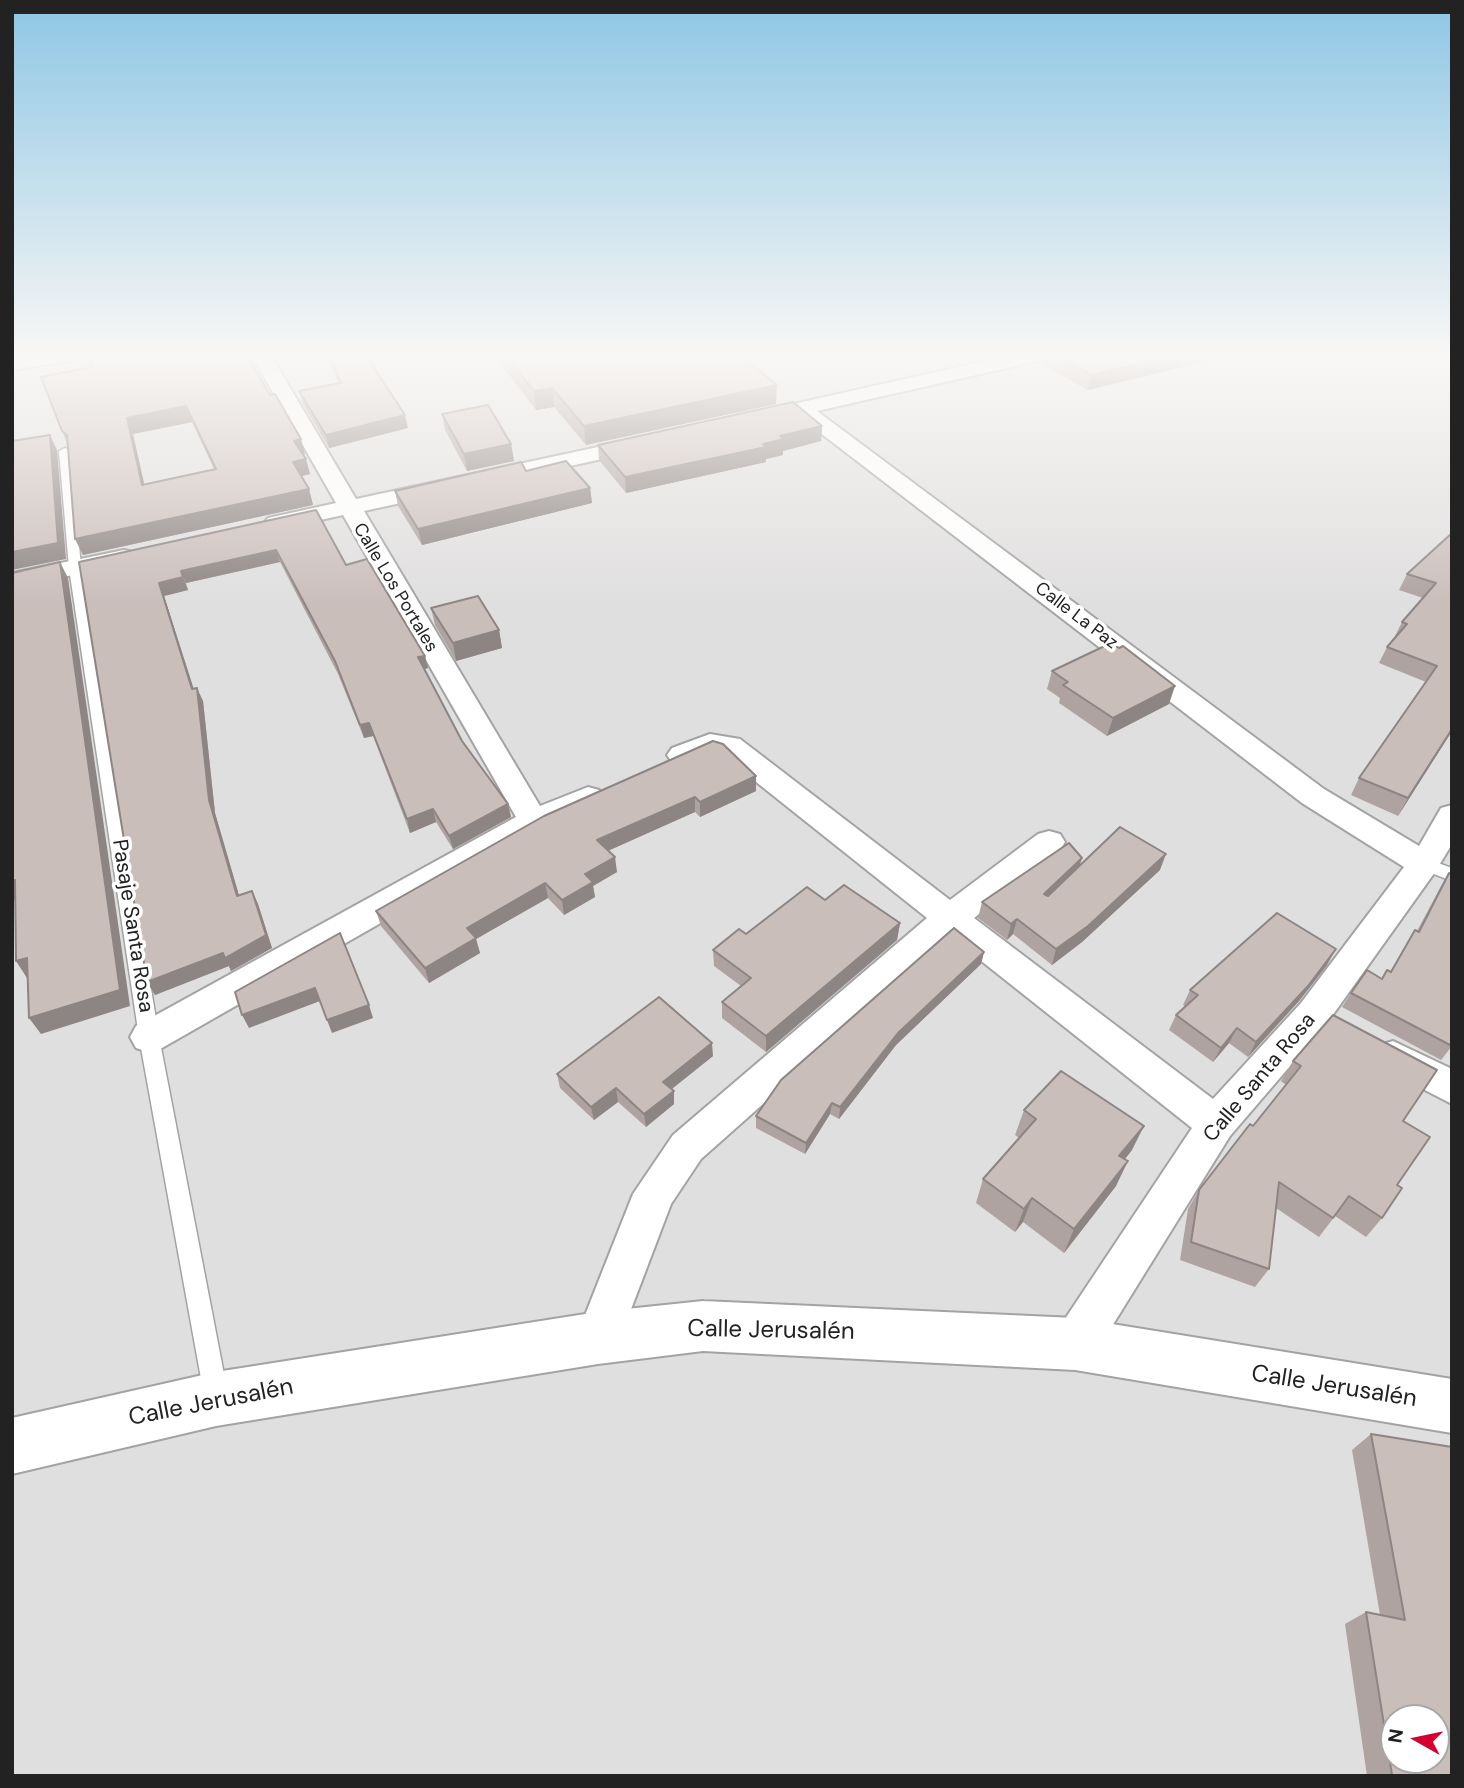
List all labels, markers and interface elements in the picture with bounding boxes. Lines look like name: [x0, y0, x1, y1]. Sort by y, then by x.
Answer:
street label: Calle Los Portales: [348, 520, 442, 656]
street label: Calle La Paz: [1030, 578, 1122, 654]
street label: Pasaje Santa Rosa: [106, 838, 158, 1014]
street label: Calle Santa Rosa: [1199, 1008, 1321, 1148]
street label: Calle Jerusalén: [687, 1315, 855, 1347]
street label: Calle Jerusalén: [1249, 1360, 1419, 1414]
street label: Calle Jerusalén: [126, 1373, 296, 1433]
north arrow: [1380, 1704, 1450, 1774]
text: N: [1382, 1727, 1409, 1745]

